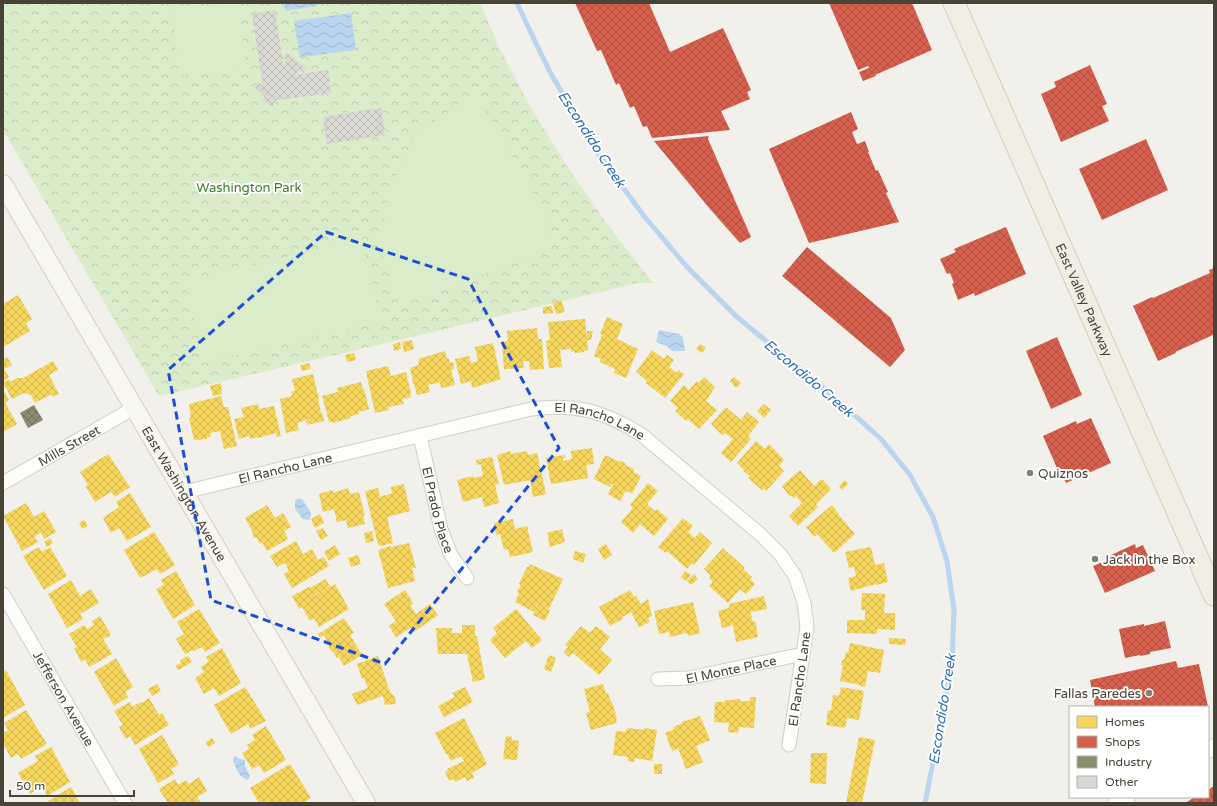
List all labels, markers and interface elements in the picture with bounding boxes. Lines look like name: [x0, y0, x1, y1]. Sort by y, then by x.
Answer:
water label: Escondido Creek: [554, 88, 630, 192]
park label: Washington Park: [196, 180, 302, 196]
street label: East Valley Parkway: [1052, 241, 1115, 359]
water label: Escondido Creek: [760, 336, 858, 422]
street label: El Rancho Lane: [554, 400, 648, 444]
street label: Mills Street: [36, 422, 103, 470]
street label: East Washington Avenue: [138, 424, 230, 565]
street label: El Rancho Lane: [237, 450, 334, 488]
street label: El Prado Place: [418, 465, 457, 556]
place label: Quiznos: [1038, 466, 1088, 482]
marker: Quiznos: [1025, 468, 1035, 478]
place label: Jack in the Box: [1103, 552, 1196, 568]
marker: Jack in the Box: [1090, 554, 1100, 564]
street label: El Rancho Lane: [785, 631, 815, 728]
street label: Jefferson Avenue: [29, 649, 97, 749]
water label: Escondido Creek: [925, 651, 960, 766]
street label: El Monte Place: [685, 653, 778, 687]
place label: Fallas Paredes: [1054, 686, 1141, 702]
marker: Fallas Paredes: [1144, 688, 1154, 698]
legend: [1069, 706, 1209, 798]
text: Homes: [1105, 715, 1145, 729]
text: Shops: [1105, 735, 1140, 749]
text: Industry: [1105, 755, 1152, 769]
scale bar: [10, 772, 134, 798]
text: Other: [1105, 775, 1138, 789]
text: 50 m: [16, 779, 45, 793]

